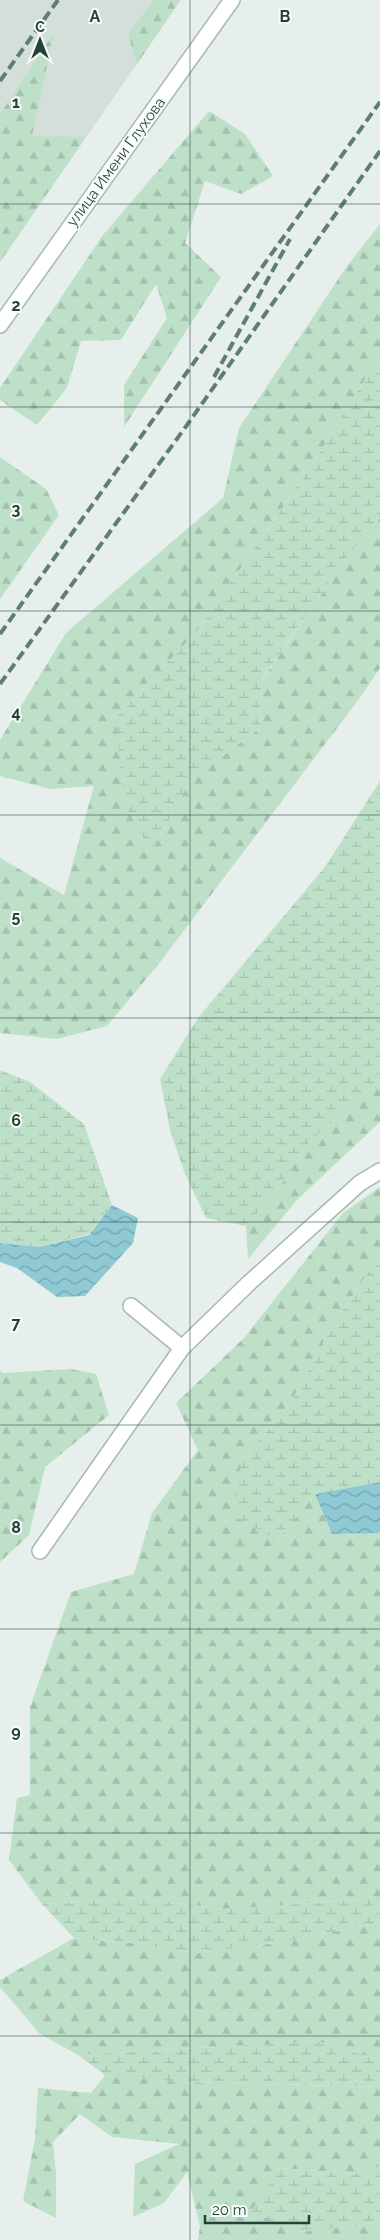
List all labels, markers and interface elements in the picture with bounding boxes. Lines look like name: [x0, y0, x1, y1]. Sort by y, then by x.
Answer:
text: A: [90, 7, 101, 26]
text: B: [280, 7, 291, 26]
north arrow: [15, 15, 65, 65]
text: С: [35, 19, 45, 35]
text: 1: [12, 93, 20, 112]
street label: улица Имени Глухова: [63, 94, 169, 230]
text: 2: [11, 296, 21, 315]
text: 3: [12, 500, 21, 519]
text: 4: [11, 703, 21, 722]
text: 5: [12, 907, 21, 926]
text: 6: [11, 1111, 21, 1130]
text: 7: [12, 1314, 21, 1333]
text: 8: [11, 1518, 21, 1537]
text: 9: [11, 1722, 21, 1741]
scale bar: [205, 2192, 309, 2224]
text: 20 m: [212, 2201, 247, 2219]

